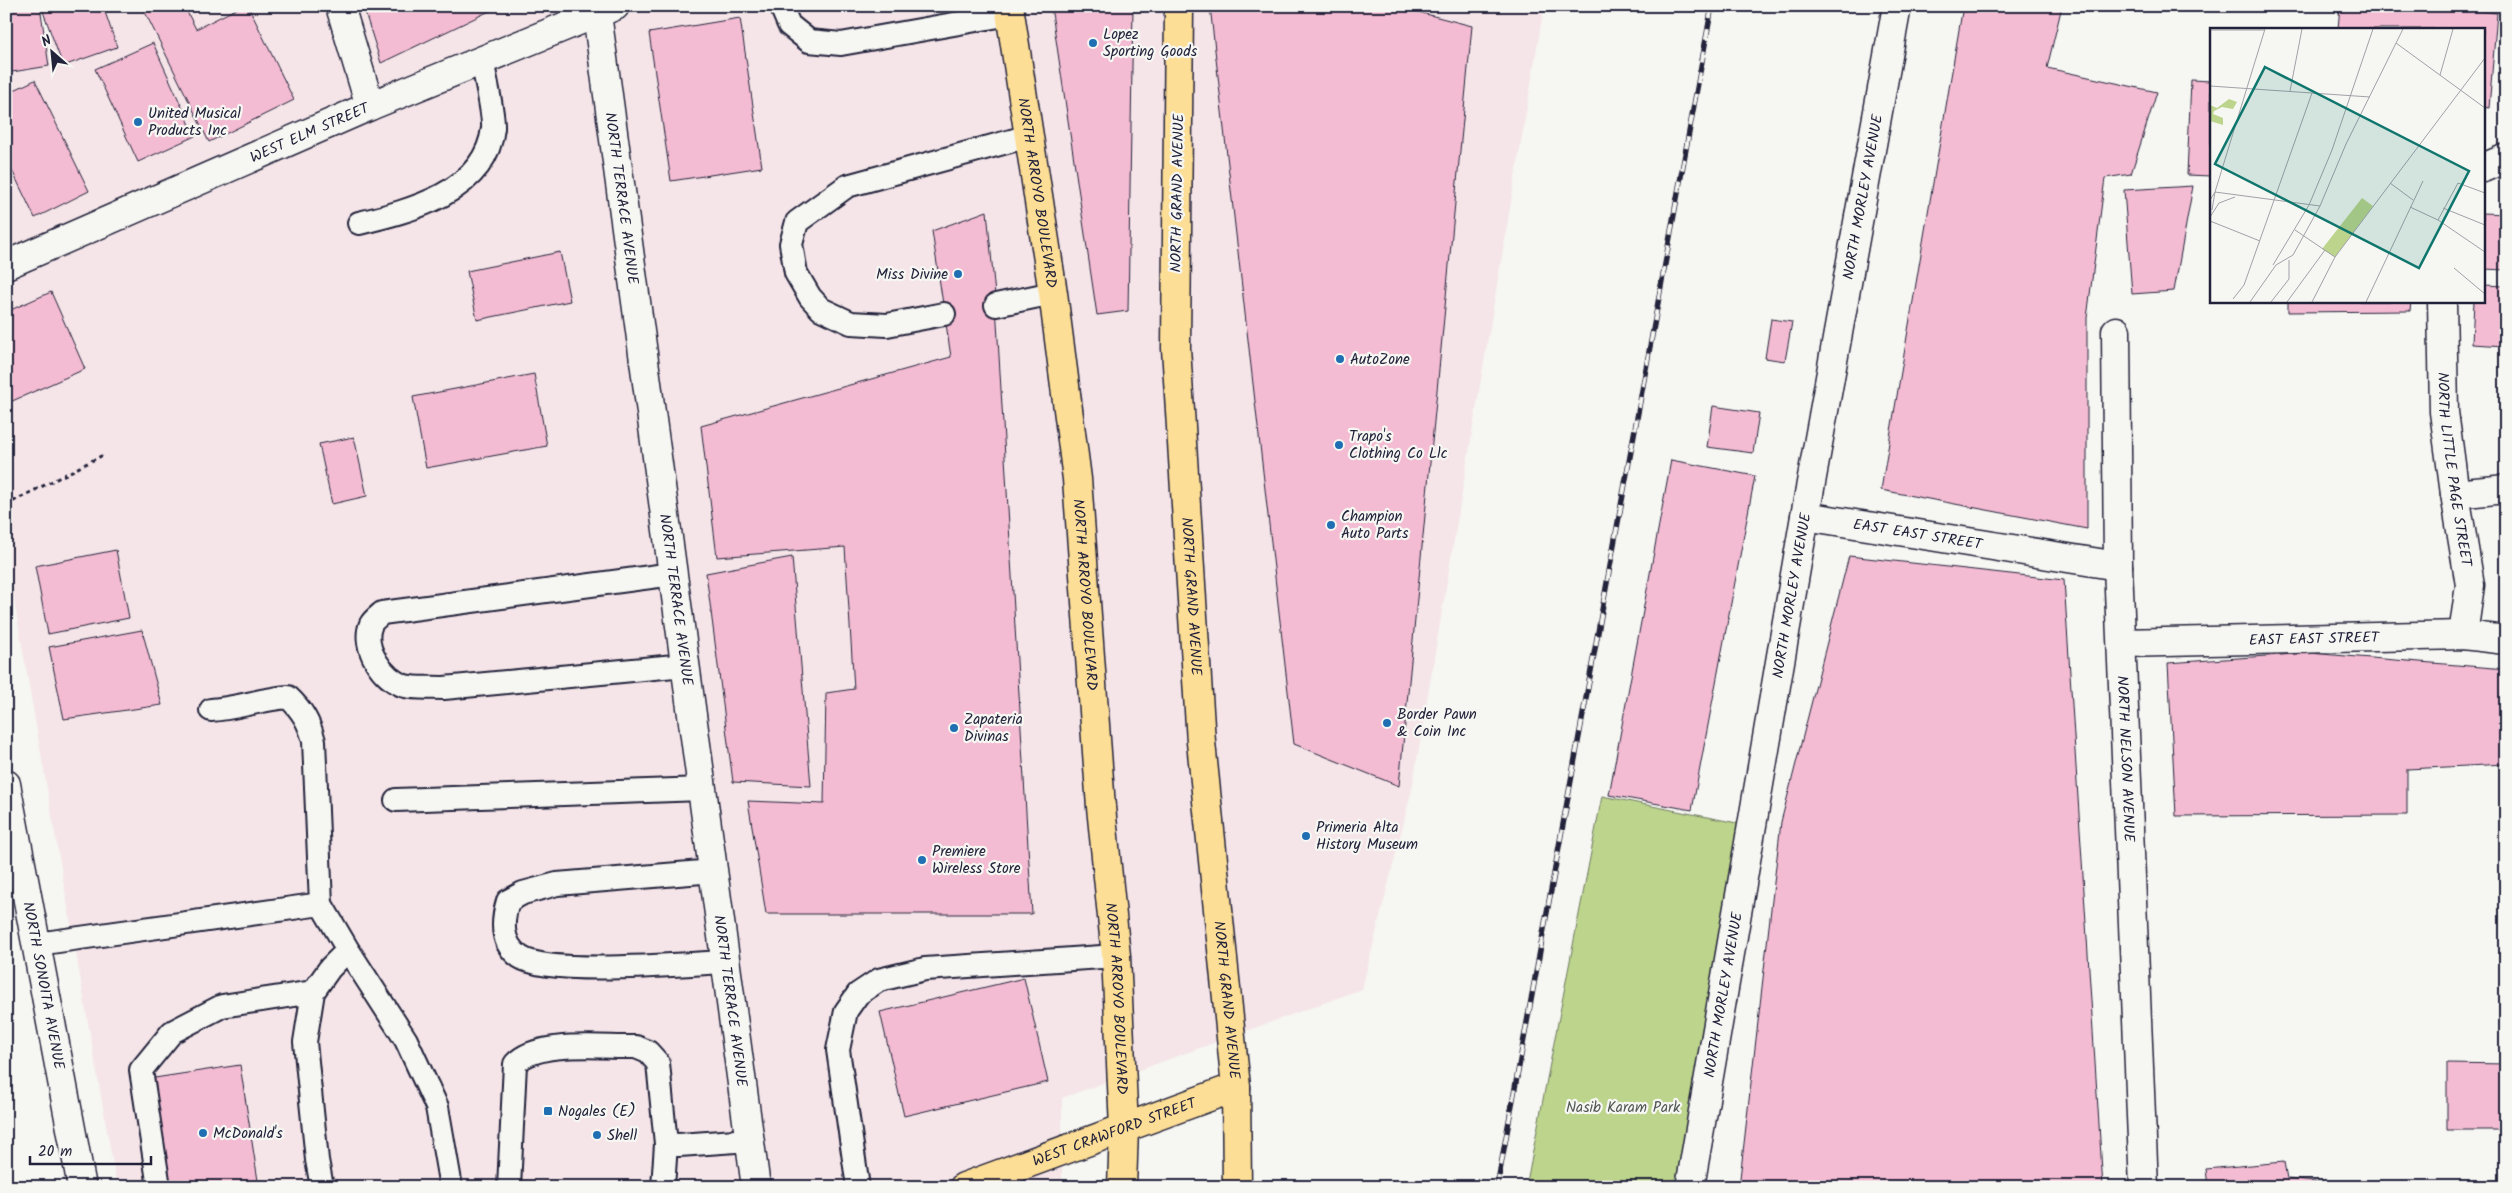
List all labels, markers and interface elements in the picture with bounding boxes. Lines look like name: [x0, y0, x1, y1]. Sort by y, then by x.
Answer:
place label: Lopez Sporting Goods: [1103, 23, 1198, 64]
north arrow: [28, 28, 78, 78]
inset map: [2210, 28, 2484, 302]
text: N: [38, 29, 56, 53]
marker: Lopez Sporting Goods: [1087, 37, 1099, 49]
street label: WEST ELM STREET: [246, 96, 375, 170]
street label: NORTH ARROYO BOULEVARD: [1010, 96, 1063, 290]
place label: United Musical Products Inc: [148, 102, 241, 143]
street label: NORTH TERRACE AVENUE: [597, 111, 645, 287]
street label: NORTH MORLEY AVENUE: [1837, 111, 1890, 282]
street label: NORTH GRAND AVENUE: [1165, 112, 1191, 273]
marker: United Musical Products Inc: [132, 116, 144, 128]
place label: Miss Divine: [876, 263, 948, 287]
marker: Miss Divine: [952, 268, 964, 280]
place label: AutoZone: [1350, 348, 1410, 372]
marker: AutoZone: [1334, 353, 1346, 365]
street label: NORTH LITTLE PAGE STREET: [2430, 372, 2478, 570]
place label: Trapo's Clothing Co Llc: [1349, 425, 1448, 466]
marker: Trapo's Clothing Co Llc: [1333, 439, 1345, 451]
street label: NORTH ARROYO BOULEVARD: [1065, 498, 1103, 692]
place label: Champion Auto Parts: [1341, 505, 1409, 546]
street label: NORTH MORLEY AVENUE: [1766, 510, 1819, 680]
street label: NORTH TERRACE AVENUE: [652, 512, 699, 688]
street label: EAST EAST STREET: [1851, 513, 1986, 557]
street label: NORTH GRAND AVENUE: [1174, 516, 1208, 678]
marker: Champion Auto Parts: [1325, 519, 1337, 531]
street label: EAST EAST STREET: [2249, 626, 2381, 653]
street label: NORTH NELSON AVENUE: [2110, 675, 2141, 844]
place label: Border Pawn & Coin Inc: [1397, 703, 1477, 744]
place label: Zapateria Divinas: [964, 708, 1023, 749]
marker: Border Pawn & Coin Inc: [1381, 717, 1393, 729]
marker: Zapateria Divinas: [948, 722, 960, 734]
place label: Primeria Alta History Museum: [1316, 816, 1418, 857]
marker: Primeria Alta History Museum: [1300, 830, 1312, 842]
place label: Premiere Wireless Store: [932, 840, 1021, 881]
marker: Premiere Wireless Store: [916, 854, 928, 866]
street label: NORTH SONOITA AVENUE: [15, 900, 71, 1073]
street label: NORTH ARROYO BOULEVARD: [1098, 902, 1133, 1095]
street label: NORTH MORLEY AVENUE: [1698, 909, 1750, 1080]
street label: NORTH TERRACE AVENUE: [706, 914, 753, 1090]
street label: NORTH GRAND AVENUE: [1206, 920, 1246, 1081]
street label: WEST CRAWFORD STREET: [1029, 1091, 1202, 1174]
park label: Nasib Karam Park: [1566, 1096, 1681, 1120]
place label: Nogales (E): [558, 1100, 636, 1124]
marker: Nogales (E): [542, 1105, 554, 1117]
place label: McDonald's: [213, 1122, 283, 1146]
place label: Shell: [607, 1124, 637, 1148]
marker: McDonald's: [197, 1127, 209, 1139]
marker: Shell: [591, 1129, 603, 1141]
scale bar: [30, 1133, 151, 1165]
text: 20 m: [38, 1140, 72, 1164]

